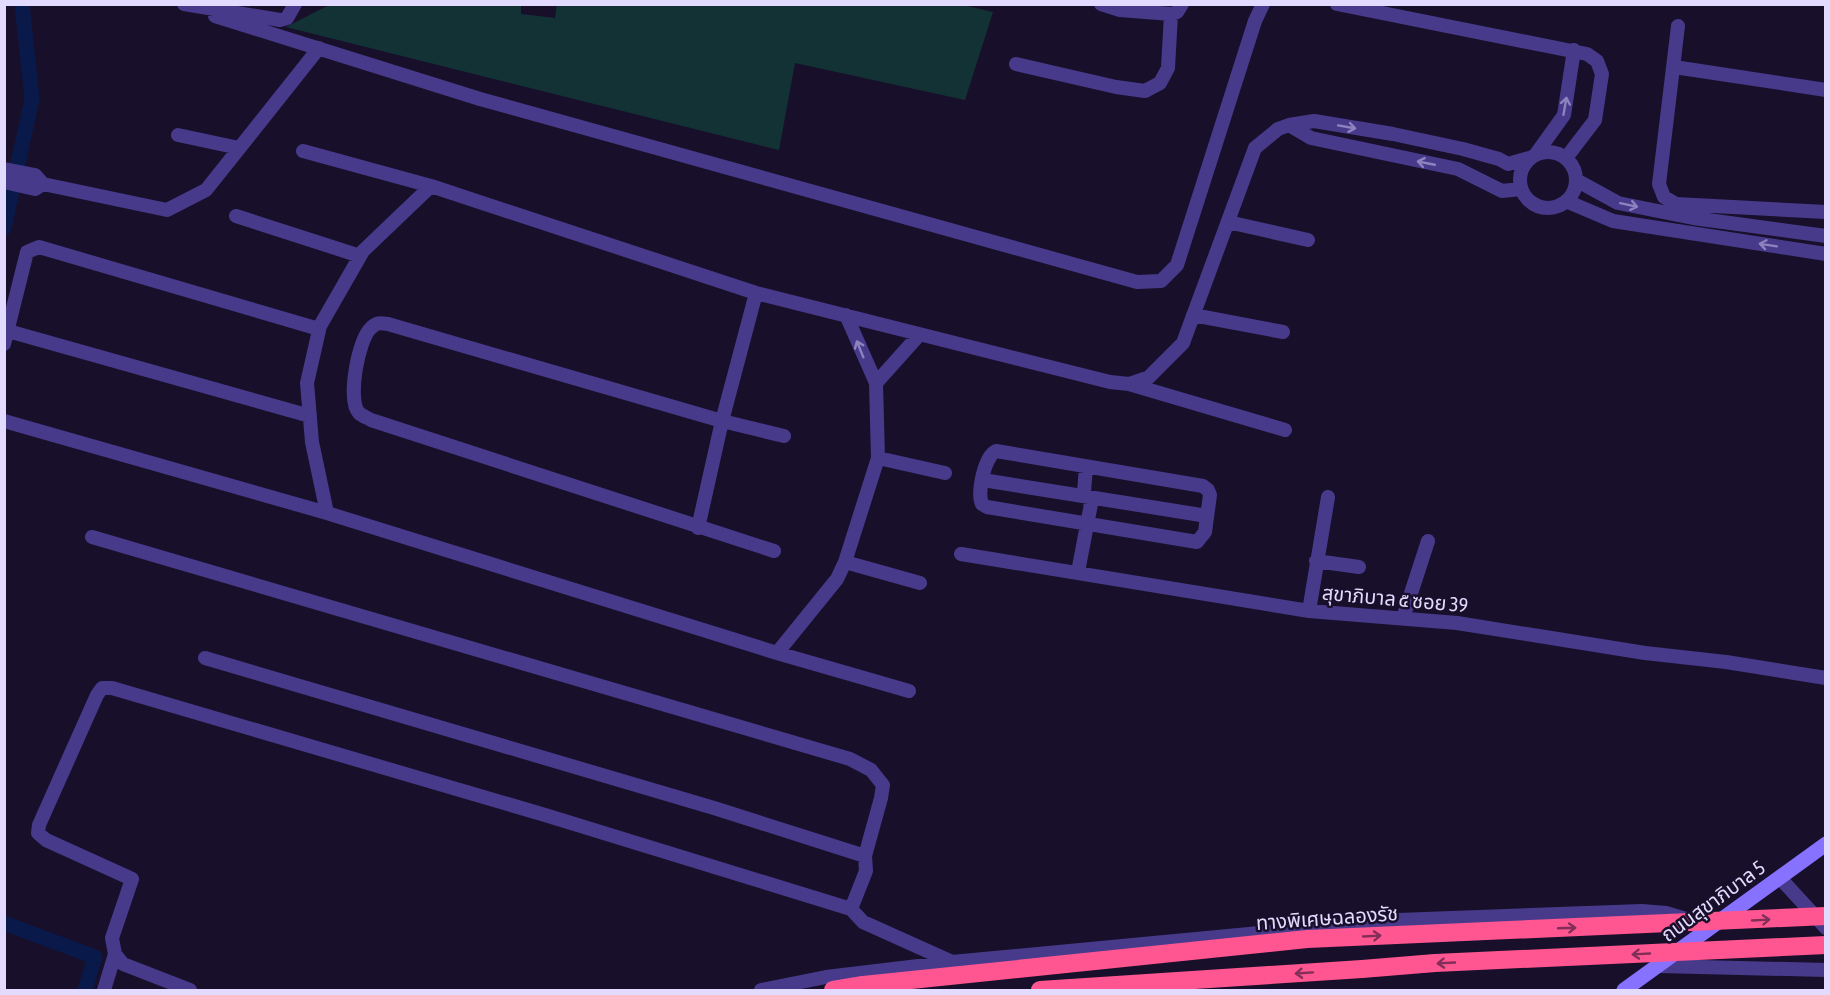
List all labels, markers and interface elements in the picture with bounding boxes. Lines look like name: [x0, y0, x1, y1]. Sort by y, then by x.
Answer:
one-way arrow: [1560, 97, 1571, 117]
one-way arrow: [1337, 121, 1356, 132]
one-way arrow: [1417, 157, 1437, 168]
one-way arrow: [1618, 200, 1638, 211]
one-way arrow: [1758, 239, 1778, 250]
one-way arrow: [854, 341, 865, 359]
street label: สุขาภิบาล ๕ ซอย 39: [1321, 581, 1469, 617]
street label: ถนนสุขาภิบาล 5: [1656, 855, 1770, 947]
street label: ทางพิเศษฉลองรัช: [1255, 901, 1399, 934]
one-way arrow: [1751, 914, 1771, 925]
one-way arrow: [1556, 923, 1576, 934]
one-way arrow: [1361, 931, 1381, 942]
one-way arrow: [1632, 948, 1652, 959]
one-way arrow: [1437, 957, 1457, 968]
one-way arrow: [1294, 967, 1314, 978]

